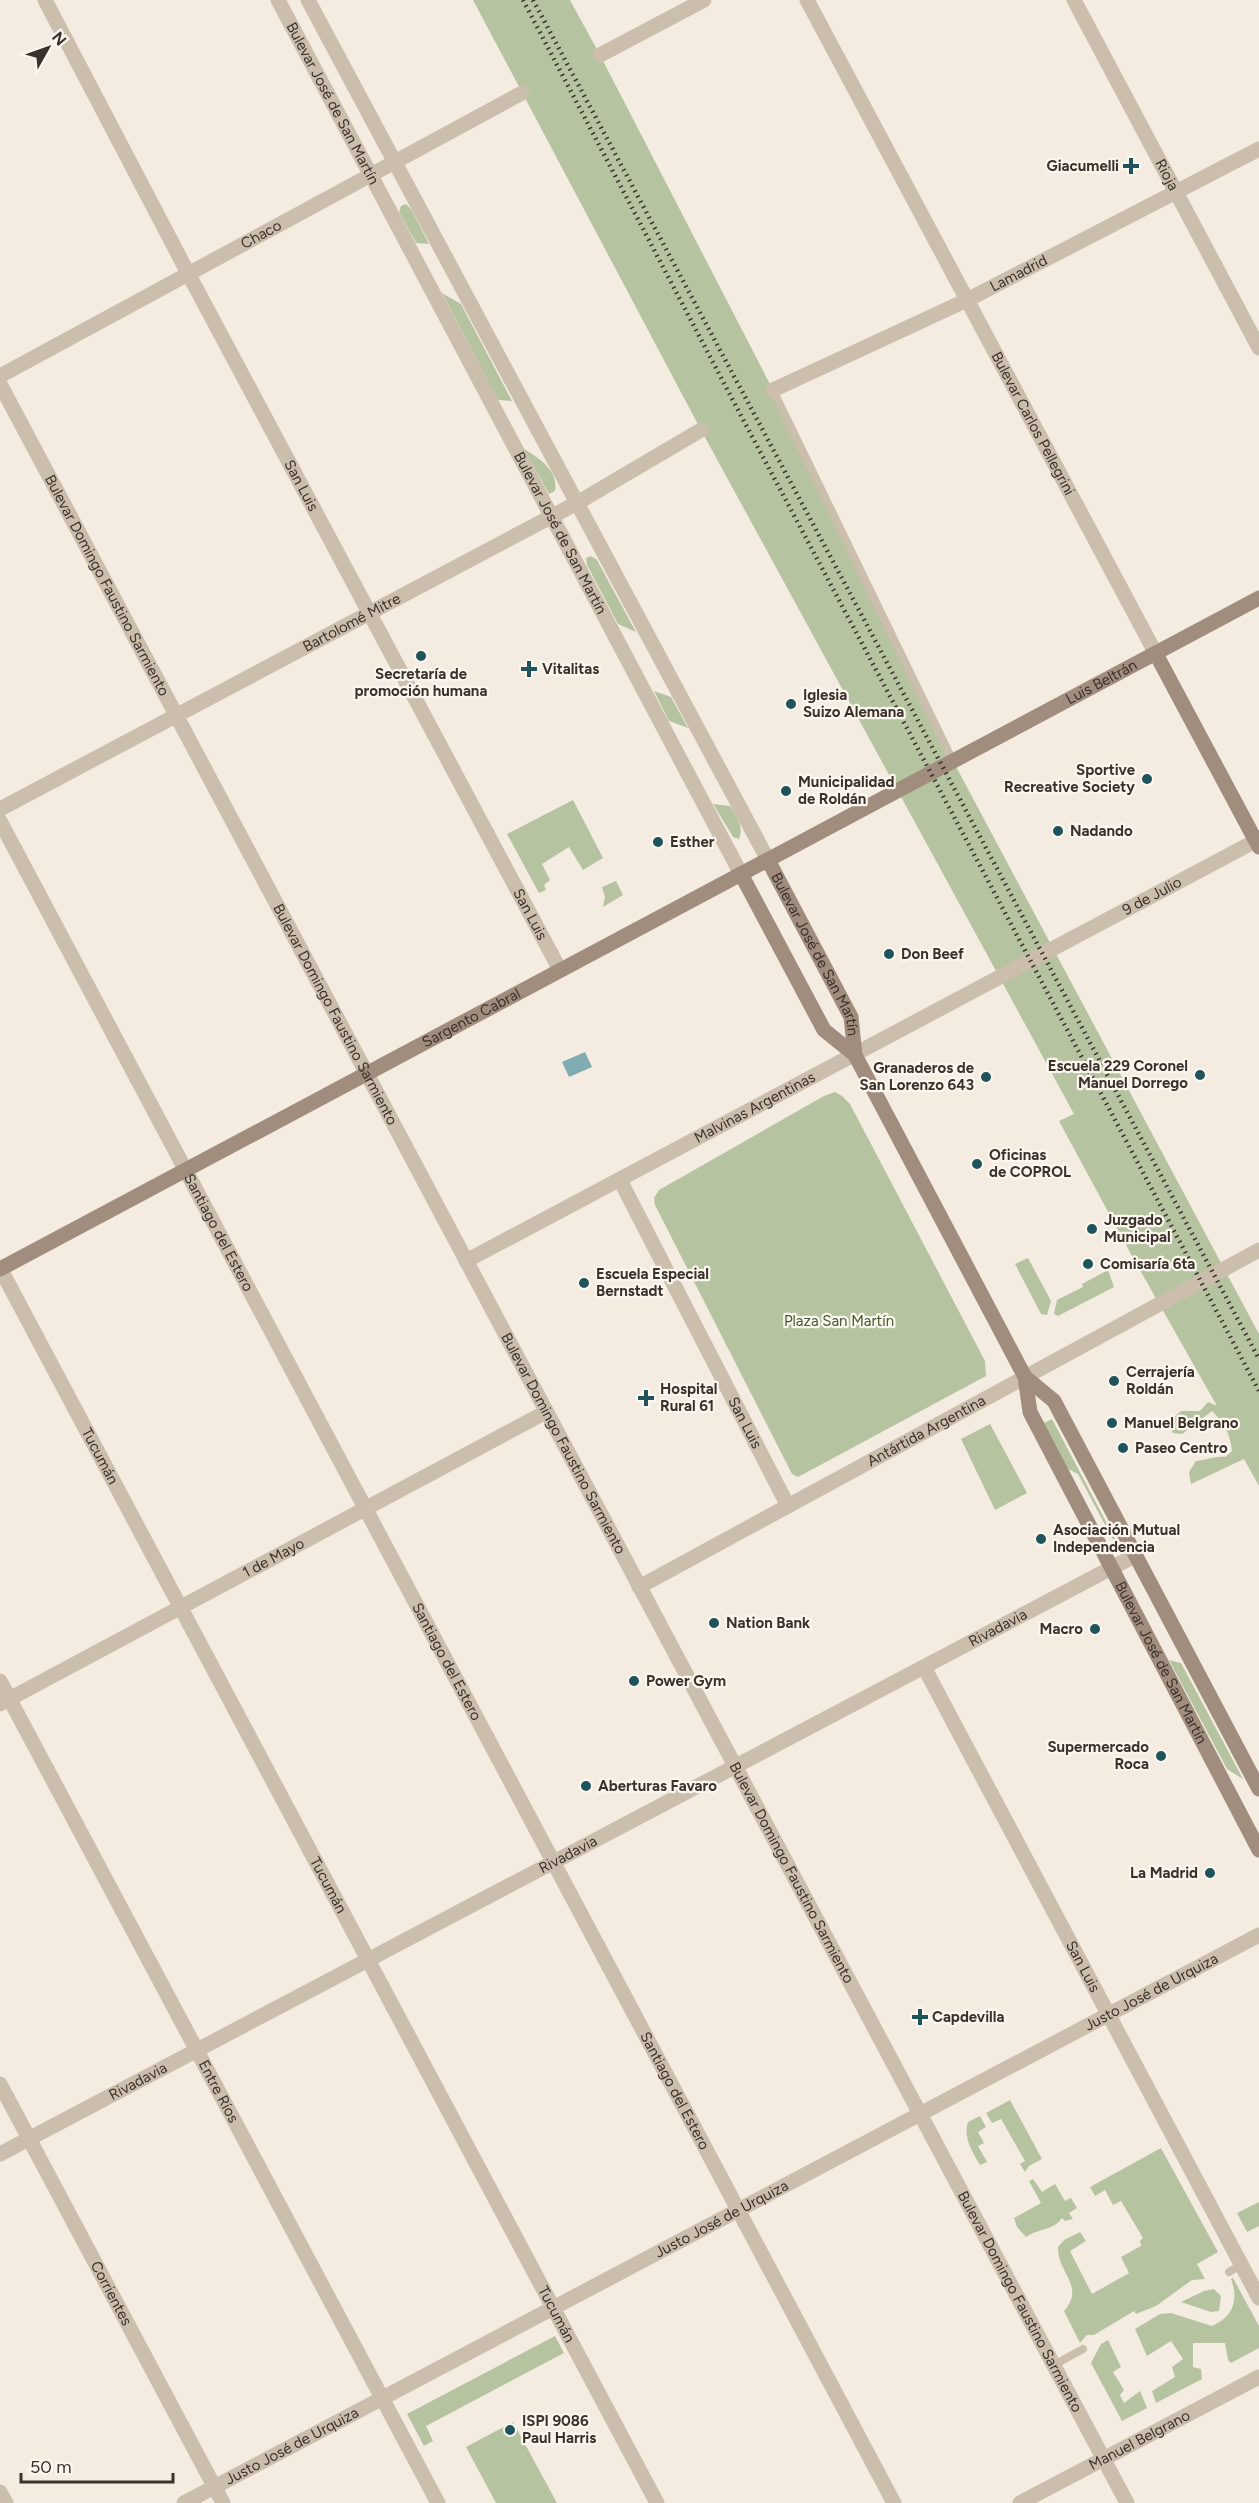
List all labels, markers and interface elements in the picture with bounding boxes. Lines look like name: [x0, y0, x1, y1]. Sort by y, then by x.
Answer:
north arrow: [18, 18, 78, 78]
street label: Bulevar José de San Martín: [282, 19, 383, 188]
text: N: [48, 28, 70, 50]
street label: Rioja: [1151, 156, 1183, 194]
place label: Giacumelli: [1047, 157, 1119, 175]
marker: Giacumelli: [1124, 159, 1138, 173]
street label: Chaco: [238, 216, 285, 253]
street label: Lamadrid: [987, 251, 1050, 296]
street label: Bulevar Carlos Pellegrini: [987, 349, 1079, 498]
street label: Bulevar José de San Martín: [510, 449, 611, 617]
street label: San Luis: [280, 457, 322, 514]
street label: Bulevar Domingo Faustino Sarmiento: [41, 472, 173, 699]
street label: Bartolomé Mitre: [300, 589, 404, 656]
marker: Secretaría de promoción humana: [414, 649, 428, 663]
street label: Luis Beltrán: [1063, 656, 1140, 708]
marker: Vitalitas: [520, 660, 538, 678]
place label: Vitalitas: [542, 660, 599, 678]
place label: Secretaría de promoción humana: [355, 665, 487, 700]
place label: Iglesia Suizo Alemana: [803, 686, 904, 721]
marker: Iglesia Suizo Alemana: [784, 697, 798, 711]
place label: Sportive Recreative Society: [1004, 761, 1136, 796]
marker: Sportive Recreative Society: [1140, 772, 1154, 786]
place label: Municipalidad de Roldán: [798, 773, 894, 808]
marker: Municipalidad de Roldán: [779, 784, 793, 798]
place label: Nadando: [1070, 822, 1133, 840]
marker: Nadando: [1051, 824, 1065, 838]
place label: Esther: [670, 833, 715, 851]
marker: Esther: [651, 835, 665, 849]
street label: Bulevar José de San Martín: [767, 870, 862, 1037]
street label: 9 de Julio: [1119, 873, 1185, 919]
street label: San Luis: [509, 885, 551, 943]
street label: Bulevar Domingo Faustino Sarmiento: [269, 901, 402, 1128]
place label: Don Beef: [901, 945, 964, 963]
marker: Don Beef: [882, 947, 896, 961]
street label: Sargento Cabral: [419, 984, 523, 1051]
place label: Escuela 229 Coronel Manuel Dorrego: [1048, 1057, 1188, 1092]
place label: Granaderos de San Lorenzo 643: [860, 1059, 975, 1094]
street label: Malvinas Argentinas: [691, 1068, 818, 1147]
marker: Escuela 229 Coronel Manuel Dorrego: [1193, 1068, 1207, 1082]
marker: Granaderos de San Lorenzo 643: [979, 1070, 993, 1084]
place label: Oficinas de COPROL: [989, 1146, 1071, 1181]
marker: Oficinas de COPROL: [970, 1157, 984, 1171]
street label: Santiago del Estero: [180, 1170, 258, 1295]
place label: Juzgado Municipal: [1104, 1211, 1171, 1246]
marker: Juzgado Municipal: [1085, 1222, 1099, 1236]
place label: Comisaría 6ta: [1100, 1255, 1195, 1273]
marker: Comisaría 6ta: [1081, 1257, 1095, 1271]
place label: Escuela Especial Bernstadt: [596, 1265, 709, 1300]
marker: Escuela Especial Bernstadt: [577, 1276, 591, 1290]
park label: Plaza San Martín: [784, 1312, 894, 1330]
street label: Bulevar Domingo Faustino Sarmiento: [497, 1330, 630, 1557]
place label: Cerrajería Roldán: [1126, 1363, 1195, 1398]
marker: Cerrajería Roldán: [1107, 1374, 1121, 1388]
place label: Hospital Rural 61: [660, 1380, 717, 1415]
marker: Hospital Rural 61: [637, 1389, 655, 1407]
street label: Antártida Argentina: [864, 1391, 989, 1470]
street label: San Luis: [724, 1394, 766, 1452]
place label: Manuel Belgrano: [1124, 1414, 1239, 1432]
marker: Manuel Belgrano: [1105, 1416, 1119, 1430]
street label: Tucumán: [78, 1425, 122, 1487]
place label: Paseo Centro: [1135, 1439, 1228, 1457]
marker: Paseo Centro: [1116, 1441, 1130, 1455]
place label: Asociación Mutual Independencia: [1053, 1521, 1180, 1556]
marker: Asociación Mutual Independencia: [1034, 1532, 1048, 1546]
street label: 1 de Mayo: [239, 1534, 308, 1582]
street label: Bulevar José de San Martín: [1111, 1578, 1211, 1747]
street label: Santiago del Estero: [408, 1600, 486, 1724]
street label: Rivadavia: [966, 1605, 1030, 1651]
place label: Nation Bank: [726, 1614, 810, 1632]
marker: Nation Bank: [707, 1616, 721, 1630]
place label: Macro: [1040, 1620, 1083, 1638]
marker: Macro: [1088, 1622, 1102, 1636]
place label: Power Gym: [646, 1672, 726, 1690]
marker: Power Gym: [627, 1674, 641, 1688]
place label: Supermercado Roca: [1047, 1738, 1149, 1773]
marker: Supermercado Roca: [1154, 1749, 1168, 1763]
street label: Bulevar Domingo Faustino Sarmiento: [726, 1759, 858, 1987]
place label: Aberturas Favaro: [598, 1777, 717, 1795]
marker: Aberturas Favaro: [579, 1779, 593, 1793]
street label: Rivadavia: [536, 1832, 600, 1877]
street label: Tucumán: [306, 1854, 351, 1916]
place label: La Madrid: [1130, 1864, 1198, 1882]
marker: La Madrid: [1203, 1866, 1217, 1880]
street label: San Luis: [1062, 1938, 1104, 1995]
street label: Justo José de Urquiza: [1081, 1949, 1221, 2035]
place label: Capdevilla: [932, 2008, 1004, 2026]
marker: Capdevilla: [913, 2010, 927, 2024]
street label: Santiago del Estero: [636, 2029, 714, 2153]
street label: Entre Ríos: [195, 2057, 243, 2126]
street label: Rivadavia: [106, 2058, 170, 2104]
street label: Justo José de Urquiza: [652, 2176, 791, 2262]
street label: Bulevar Domingo Faustino Sarmiento: [954, 2188, 1086, 2416]
street label: Corrientes: [87, 2258, 136, 2329]
street label: Tucumán: [534, 2283, 579, 2345]
street label: Justo José de Urquiza: [222, 2403, 362, 2489]
street label: Manuel Belgrano: [1086, 2406, 1193, 2474]
place label: ISPI 9086 Paul Harris: [522, 2412, 596, 2447]
marker: ISPI 9086 Paul Harris: [503, 2423, 517, 2437]
scale bar: [21, 2446, 172, 2484]
text: 50 m: [30, 2456, 72, 2478]

